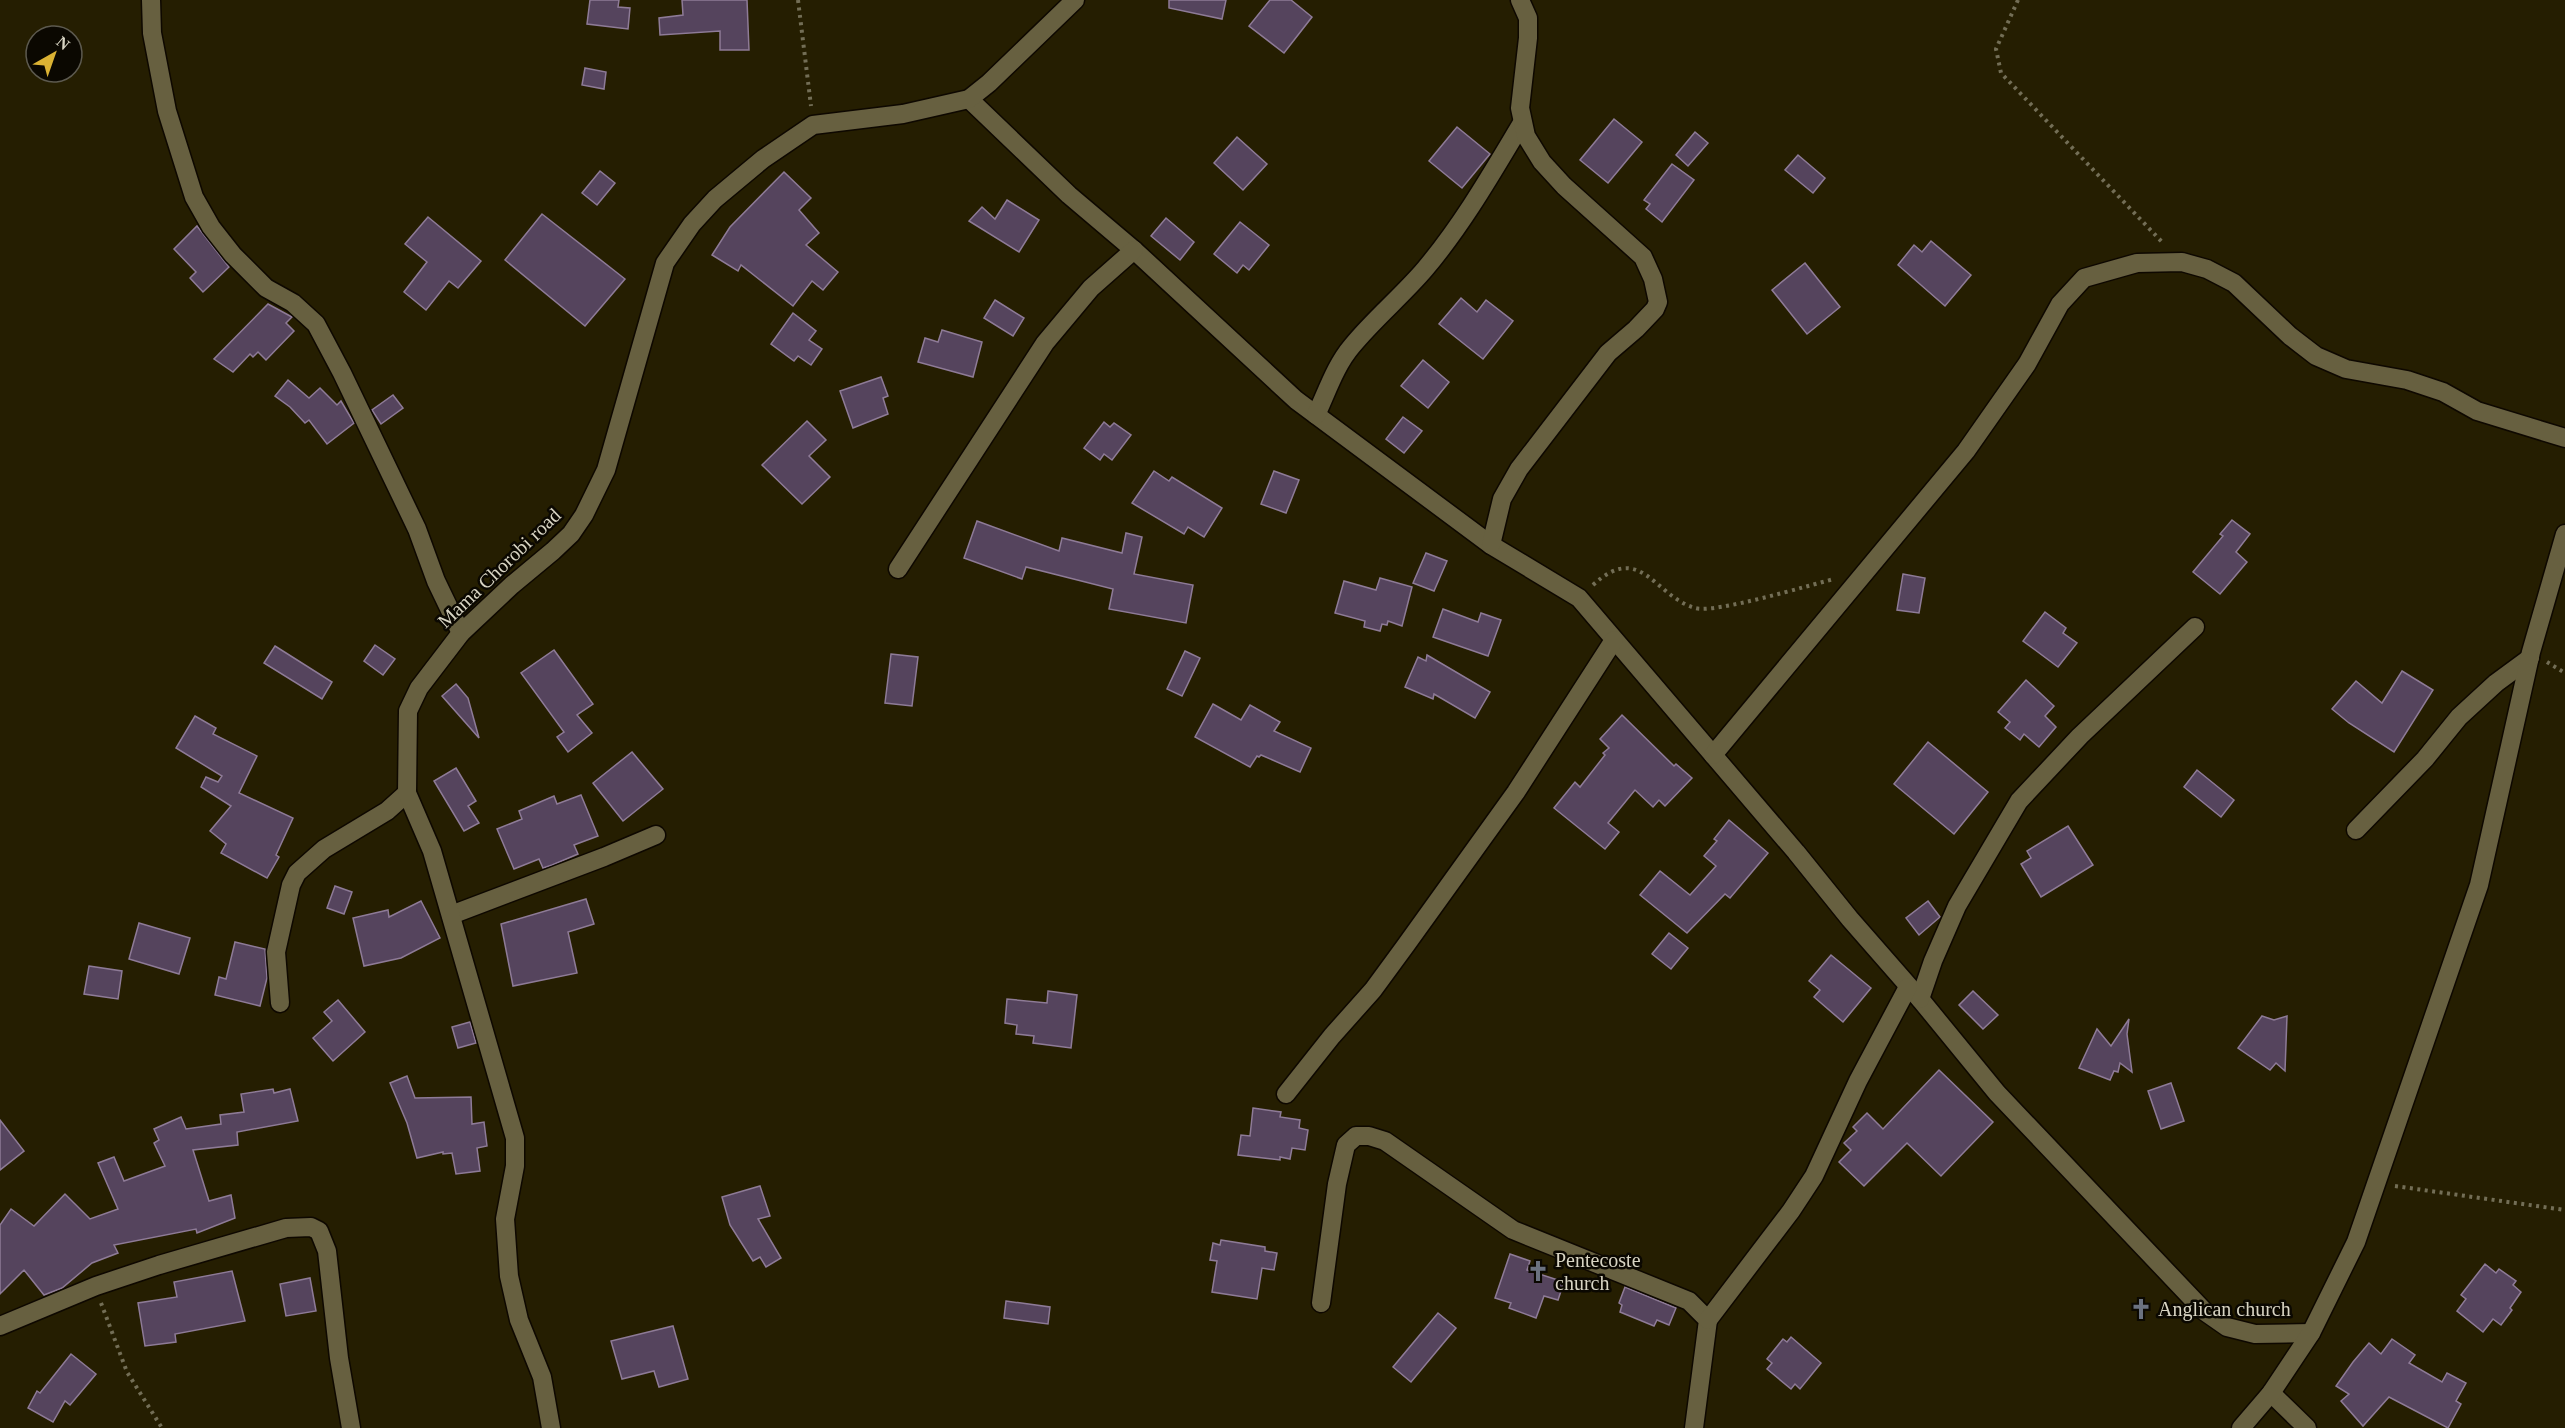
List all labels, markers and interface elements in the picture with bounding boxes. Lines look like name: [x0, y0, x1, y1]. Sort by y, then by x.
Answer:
north arrow: [24, 24, 84, 84]
text: N: [53, 33, 74, 53]
street label: Mama Chorobi road: [433, 504, 565, 632]
place label: Pentecoste church: [1555, 1249, 1641, 1294]
church icon: Pentecoste church: [1526, 1259, 1550, 1283]
church icon: Anglican church: [2129, 1297, 2153, 1321]
place label: Anglican church: [2158, 1298, 2291, 1321]

